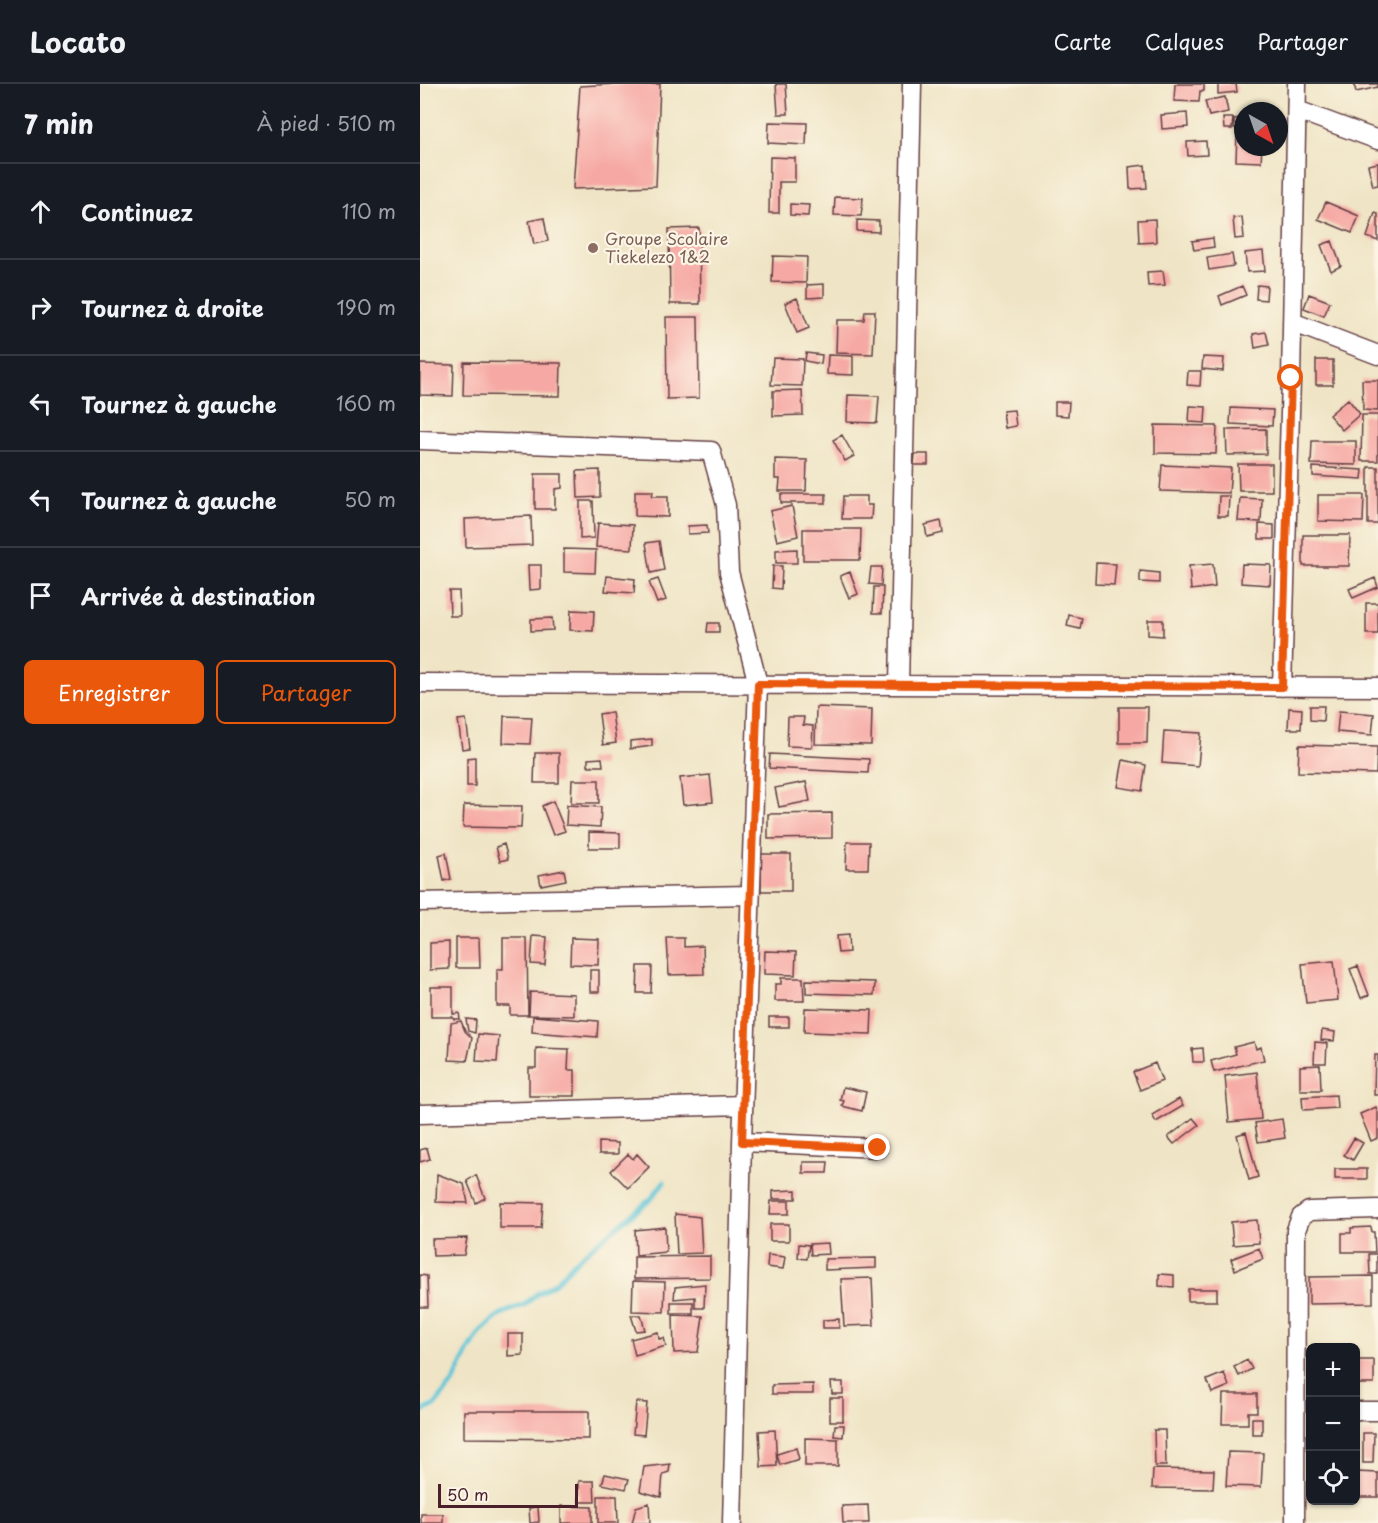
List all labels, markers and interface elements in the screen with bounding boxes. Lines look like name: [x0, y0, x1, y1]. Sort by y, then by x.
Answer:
text: Locato: [30, 20, 126, 63]
text: Carte: [1054, 25, 1112, 57]
text: Calques: [1145, 25, 1224, 57]
text: Partager: [1257, 25, 1348, 57]
north arrow: [1234, 102, 1288, 156]
text: 7 min: [24, 104, 94, 143]
text: À pied · 510 m: [257, 108, 396, 138]
icon: ahead: [24, 195, 57, 228]
text: Continuez: [81, 195, 193, 228]
text: 110 m: [342, 196, 396, 226]
place label: Groupe Scolaire Tiekelezo 1&2: [605, 226, 728, 268]
marker: Groupe Scolaire Tiekelezo 1&2: [586, 241, 600, 255]
icon: right: [24, 291, 57, 324]
text: Tournez à droite: [81, 291, 264, 324]
text: 190 m: [337, 292, 396, 322]
route start: [1277, 364, 1303, 390]
icon: left: [24, 387, 57, 420]
text: Tournez à gauche: [81, 387, 277, 420]
text: 160 m: [336, 388, 396, 418]
icon: left: [24, 483, 57, 516]
text: Tournez à gauche: [81, 483, 277, 516]
text: 50 m: [344, 484, 396, 514]
icon: arrive: [24, 579, 57, 612]
text: Arrivée à destination: [81, 579, 315, 612]
button: Enregistrer: [24, 660, 204, 724]
button: Partager: [216, 660, 396, 724]
route end: [864, 1134, 890, 1160]
map controls: [1306, 1343, 1360, 1505]
button: +: [1306, 1343, 1360, 1397]
button: −: [1306, 1397, 1360, 1451]
button: locate: [1306, 1451, 1360, 1505]
scale bar: [438, 1481, 578, 1508]
text: 50 m: [447, 1482, 488, 1506]

